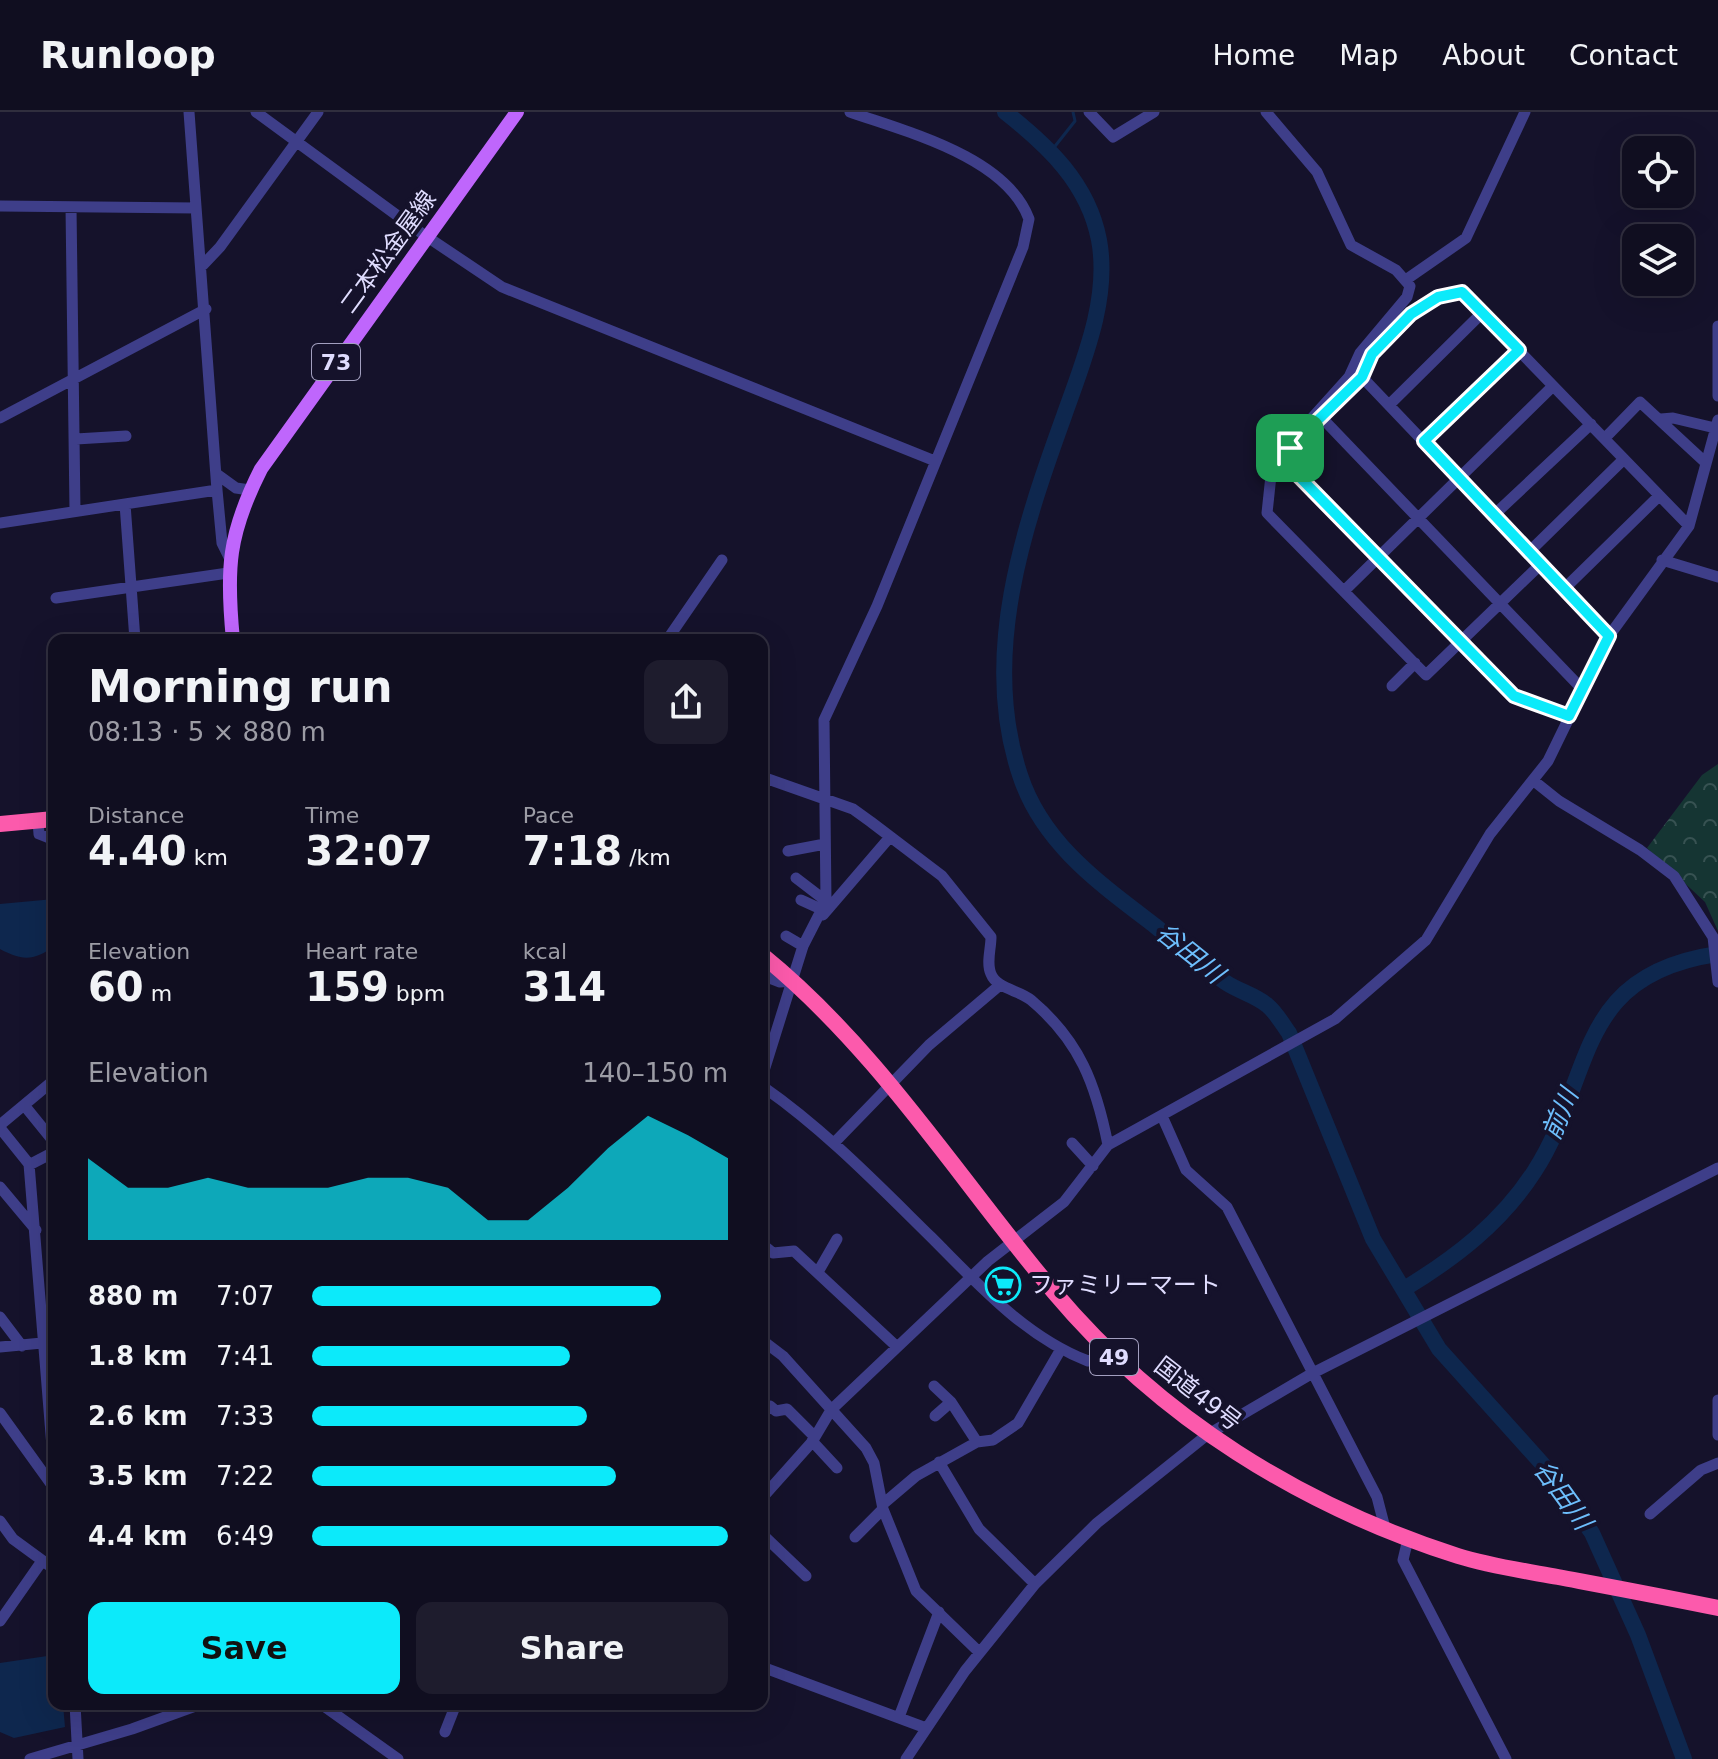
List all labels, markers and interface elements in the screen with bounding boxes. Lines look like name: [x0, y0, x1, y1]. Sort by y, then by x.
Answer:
text: Runloop: [40, 33, 216, 77]
text: Home: [1212, 39, 1295, 72]
text: Map: [1339, 39, 1398, 72]
text: About: [1442, 39, 1525, 72]
text: Contact: [1569, 39, 1678, 72]
map controls: [1622, 136, 1694, 296]
button: locate: [1622, 136, 1694, 208]
street label: 二本松金屋線: [334, 186, 442, 318]
button: layers: [1622, 224, 1694, 296]
road number: 73: [312, 344, 360, 380]
pin: [1256, 414, 1324, 482]
icon: arrive: [1268, 426, 1312, 470]
button: share: [644, 660, 728, 744]
text: Morning run: [88, 661, 393, 712]
text: 08:13 · 5 × 880 m: [88, 717, 326, 747]
text: Distance: [88, 803, 184, 828]
text: Time: [305, 803, 359, 828]
text: Pace: [523, 803, 574, 828]
text: 4.40: [88, 828, 187, 874]
text: 32:07: [305, 828, 433, 874]
text: 7:18: [523, 828, 622, 874]
text: km: [187, 845, 228, 870]
text: /km: [622, 845, 671, 870]
water label: 谷田川: [1150, 917, 1232, 991]
text: Elevation: [88, 939, 190, 964]
text: Heart rate: [305, 939, 418, 964]
text: kcal: [523, 939, 567, 964]
text: 60: [88, 964, 144, 1010]
text: 159: [305, 964, 389, 1010]
text: 314: [523, 964, 606, 1010]
text: m: [144, 981, 172, 1006]
text: bpm: [389, 981, 445, 1006]
text: Elevation: [88, 1058, 209, 1088]
text: 140–150 m: [582, 1058, 728, 1088]
water label: 前川: [1536, 1081, 1585, 1144]
supermarket icon: ファミリーマート: [984, 1266, 1022, 1304]
place label: ファミリーマート: [1029, 1271, 1221, 1299]
text: 880 m: [88, 1281, 178, 1311]
text: 7:07: [216, 1281, 274, 1311]
road number: 49: [1090, 1339, 1138, 1375]
text: 1.8 km: [88, 1341, 188, 1371]
text: 7:41: [216, 1341, 274, 1371]
street label: 国道49号: [1149, 1351, 1247, 1437]
text: 2.6 km: [88, 1401, 188, 1431]
text: 7:33: [216, 1401, 274, 1431]
water label: 谷田川: [1528, 1455, 1600, 1538]
text: 3.5 km: [88, 1461, 188, 1491]
text: 7:22: [216, 1461, 274, 1491]
text: 4.4 km: [88, 1521, 188, 1551]
text: 6:49: [216, 1521, 274, 1551]
button: Save: [88, 1602, 400, 1694]
button: Share: [416, 1602, 728, 1694]

